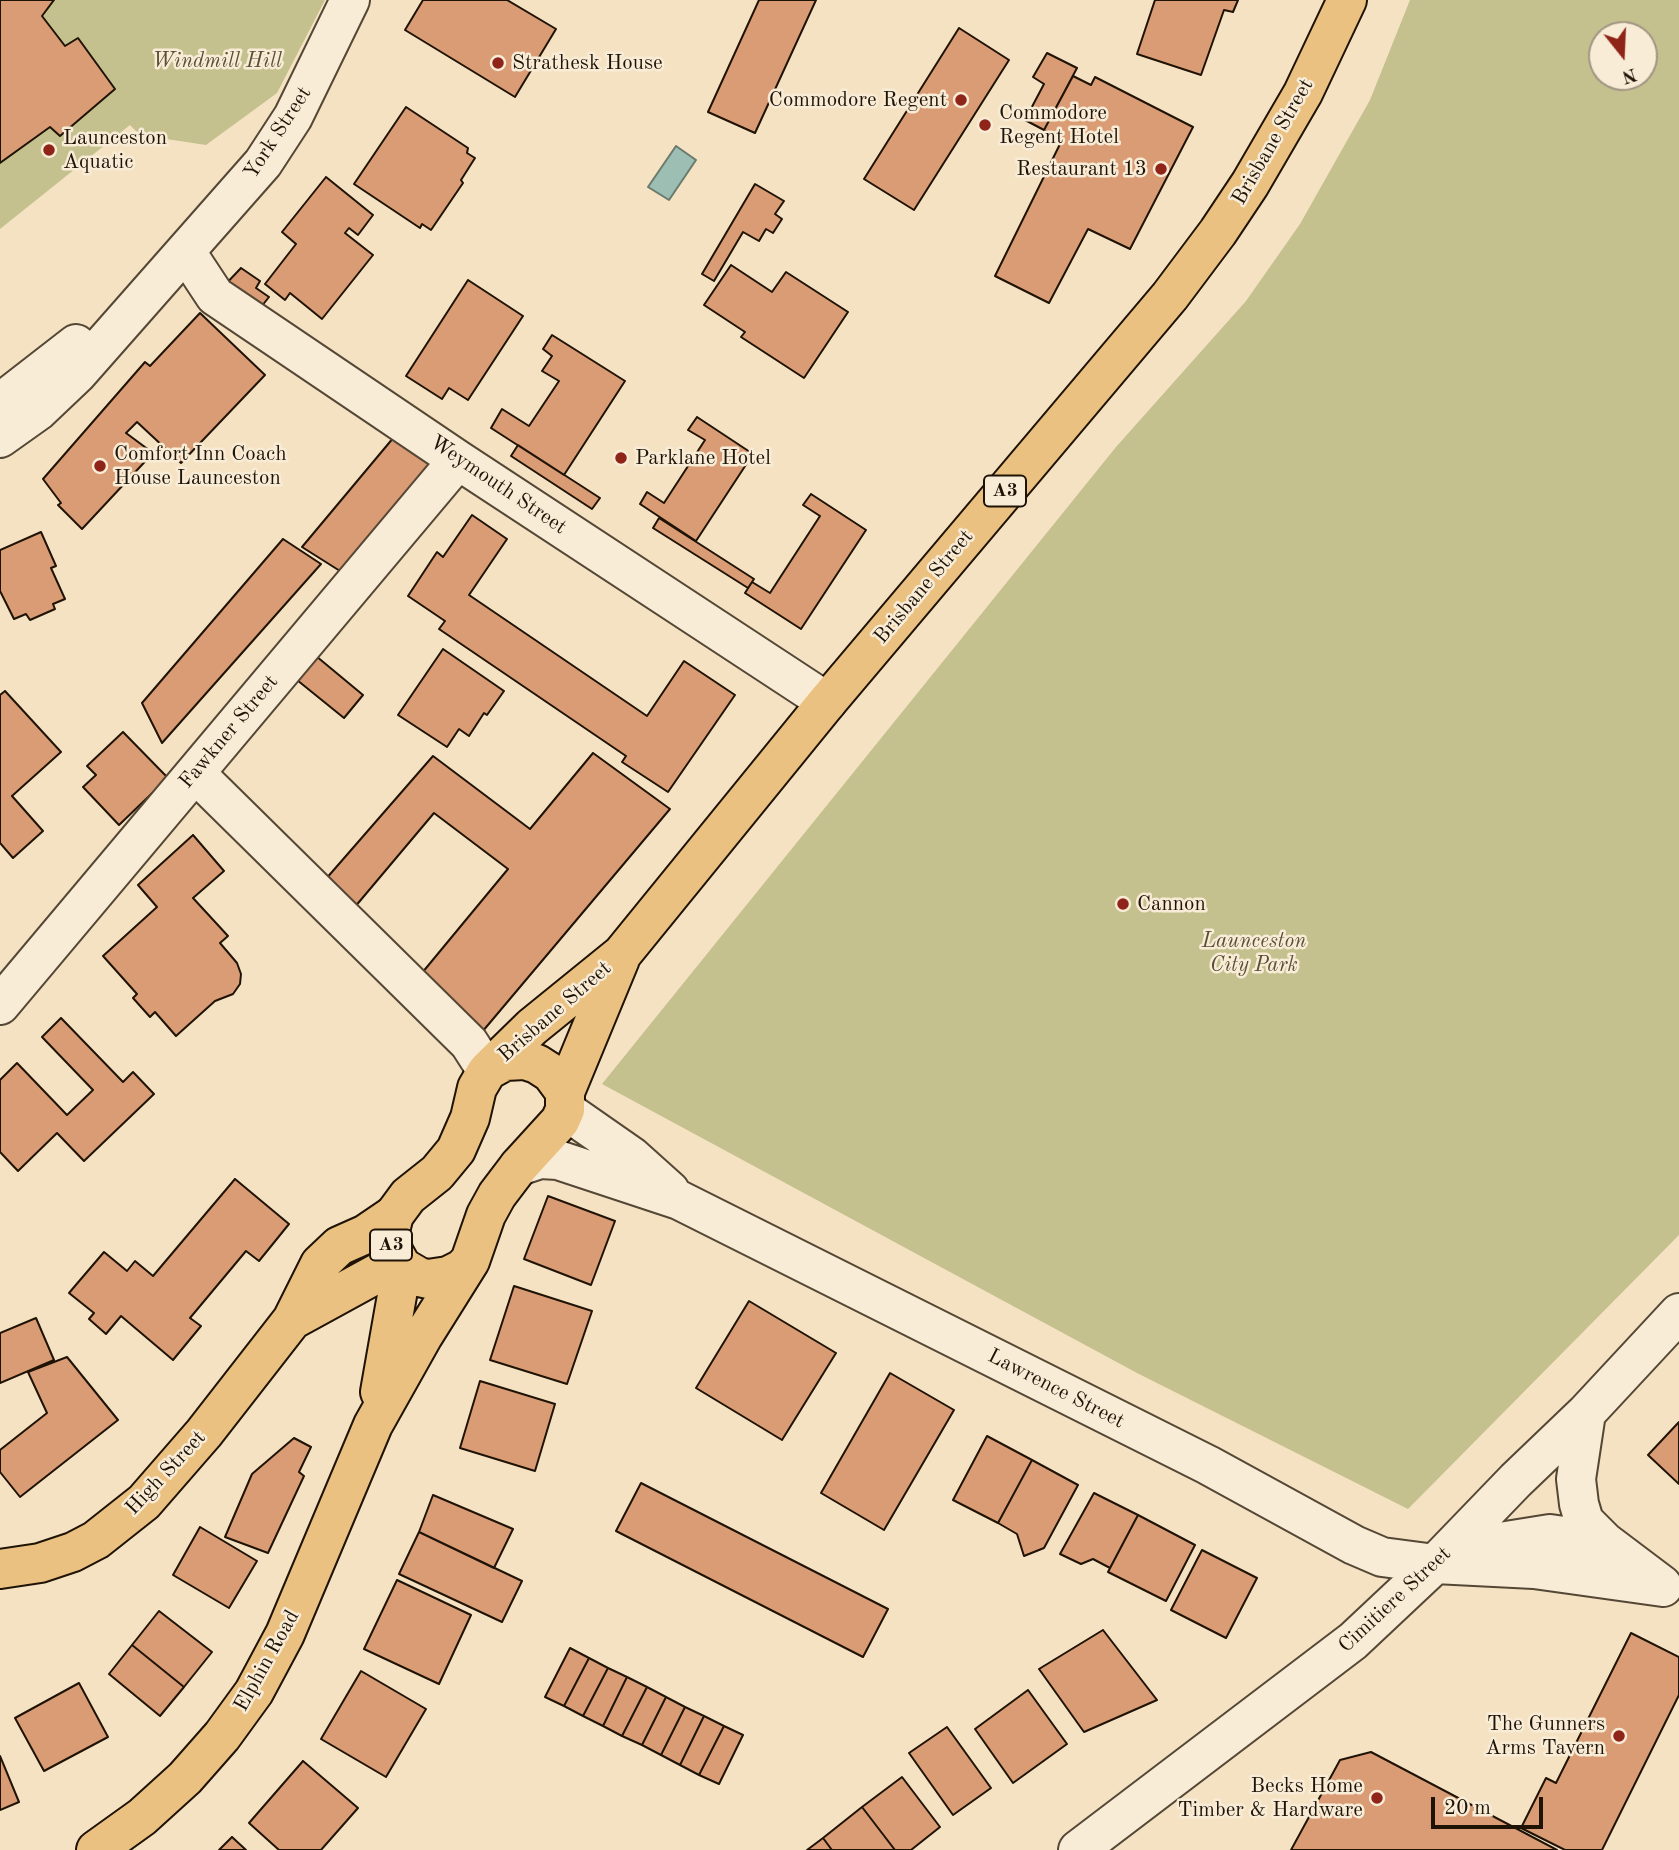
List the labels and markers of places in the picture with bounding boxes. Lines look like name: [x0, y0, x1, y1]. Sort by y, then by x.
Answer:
place label: Strathesk House: [512, 50, 663, 76]
marker: Strathesk House: [490, 55, 506, 71]
place label: Commodore Regent: [769, 87, 947, 113]
marker: Commodore Regent: [953, 92, 969, 108]
place label: Commodore Regent Hotel: [999, 100, 1119, 150]
marker: Commodore Regent Hotel: [977, 117, 993, 133]
place label: Launceston Aquatic: [63, 125, 167, 175]
marker: Launceston Aquatic: [41, 142, 57, 158]
place label: Restaurant 13: [1016, 156, 1147, 182]
marker: Restaurant 13: [1153, 161, 1169, 177]
place label: Comfort Inn Coach House Launceston: [114, 441, 287, 491]
place label: Parklane Hotel: [635, 445, 771, 471]
marker: Parklane Hotel: [613, 450, 629, 466]
marker: Comfort Inn Coach House Launceston: [92, 458, 108, 474]
place label: Cannon: [1137, 891, 1206, 917]
marker: Cannon: [1115, 896, 1131, 912]
place label: The Gunners Arms Tavern: [1485, 1711, 1605, 1761]
marker: The Gunners Arms Tavern: [1611, 1728, 1627, 1744]
place label: Becks Home Timber & Hardware: [1178, 1773, 1363, 1823]
marker: Becks Home Timber & Hardware: [1369, 1790, 1385, 1806]

